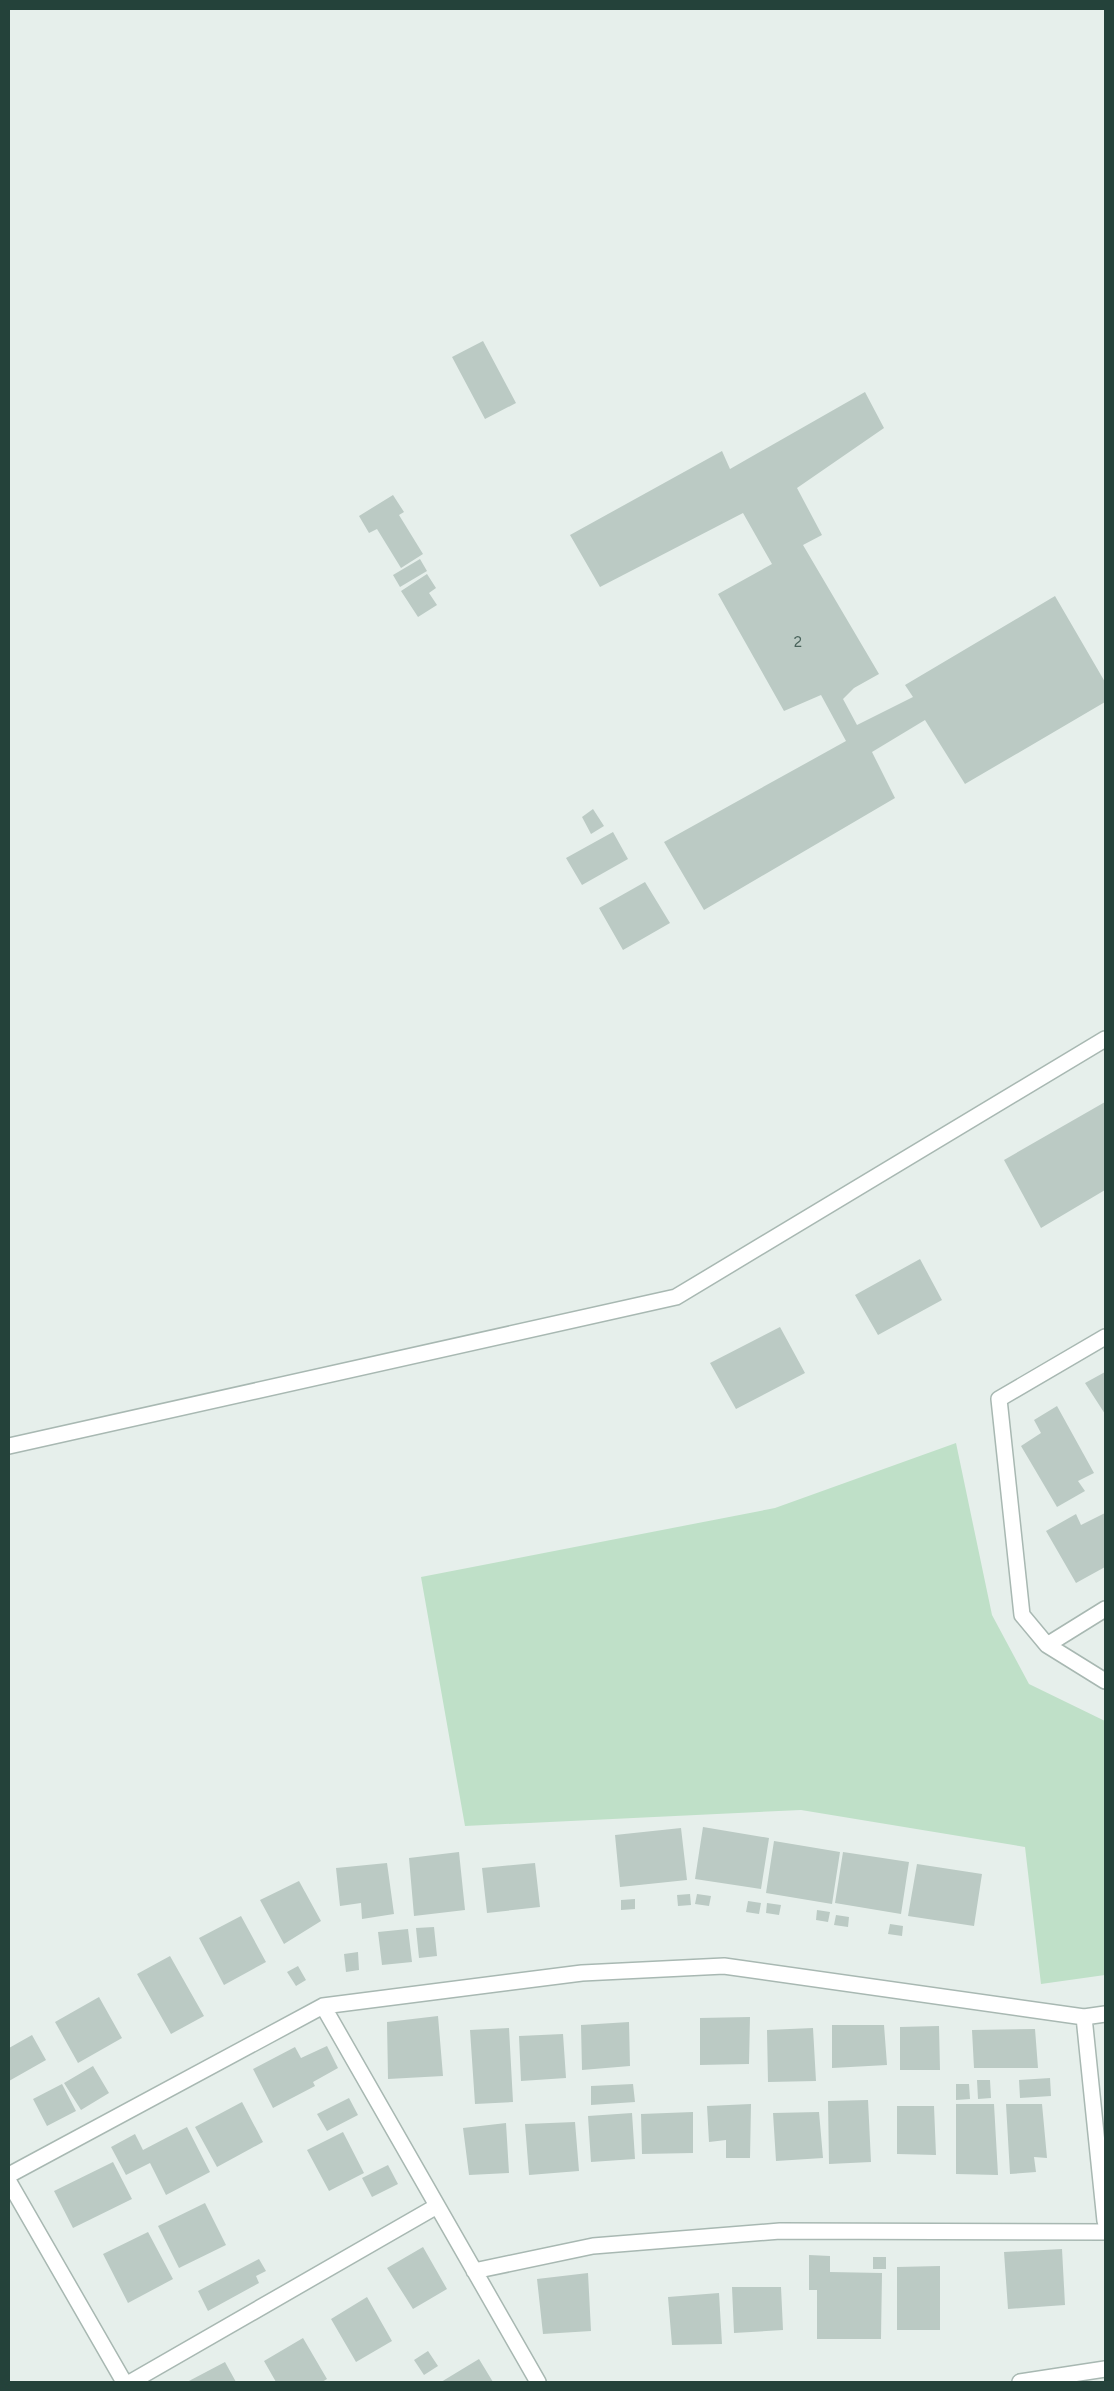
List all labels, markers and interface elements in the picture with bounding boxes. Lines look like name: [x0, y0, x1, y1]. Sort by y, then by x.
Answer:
house number: 2: [794, 633, 802, 651]

